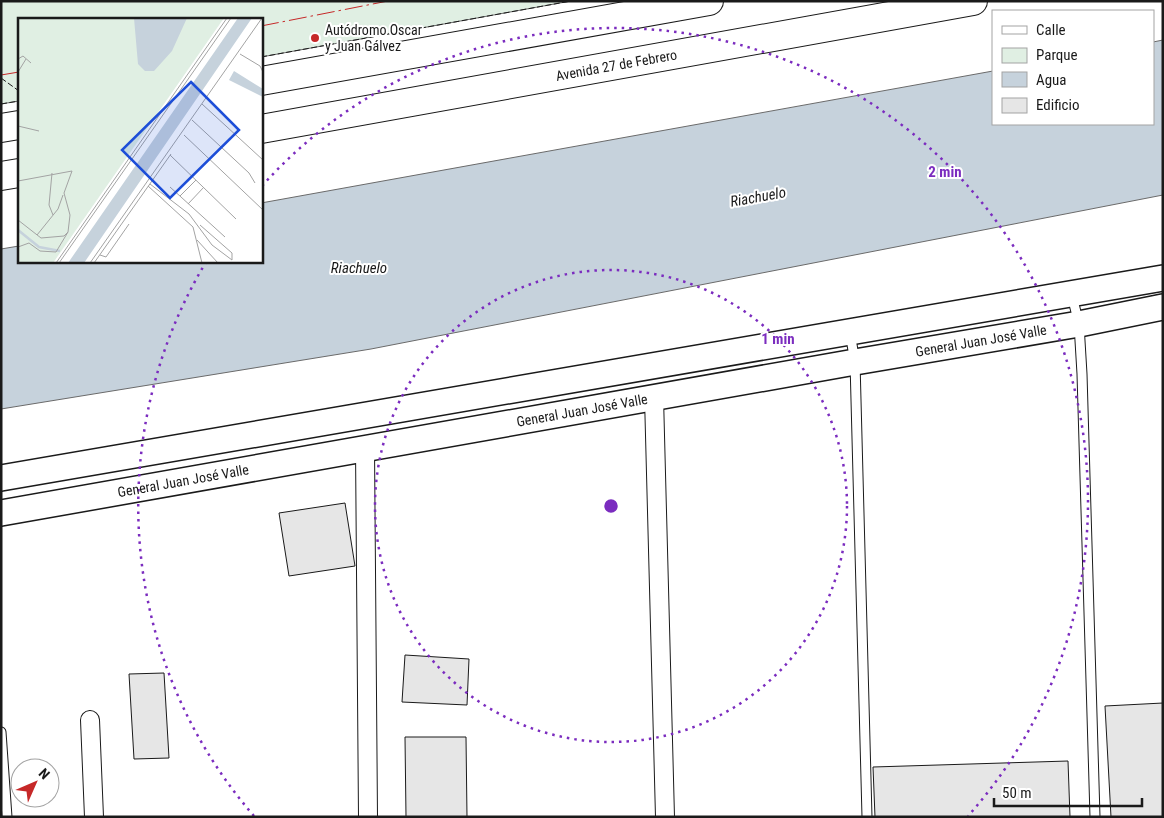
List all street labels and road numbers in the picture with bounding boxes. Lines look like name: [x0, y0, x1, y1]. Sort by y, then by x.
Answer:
street label: Avenida 27 de Febrero: [554, 46, 678, 84]
street label: General Juan José Valle: [914, 322, 1048, 360]
street label: General Juan José Valle: [515, 391, 649, 430]
street label: General Juan José Valle: [116, 461, 250, 500]

